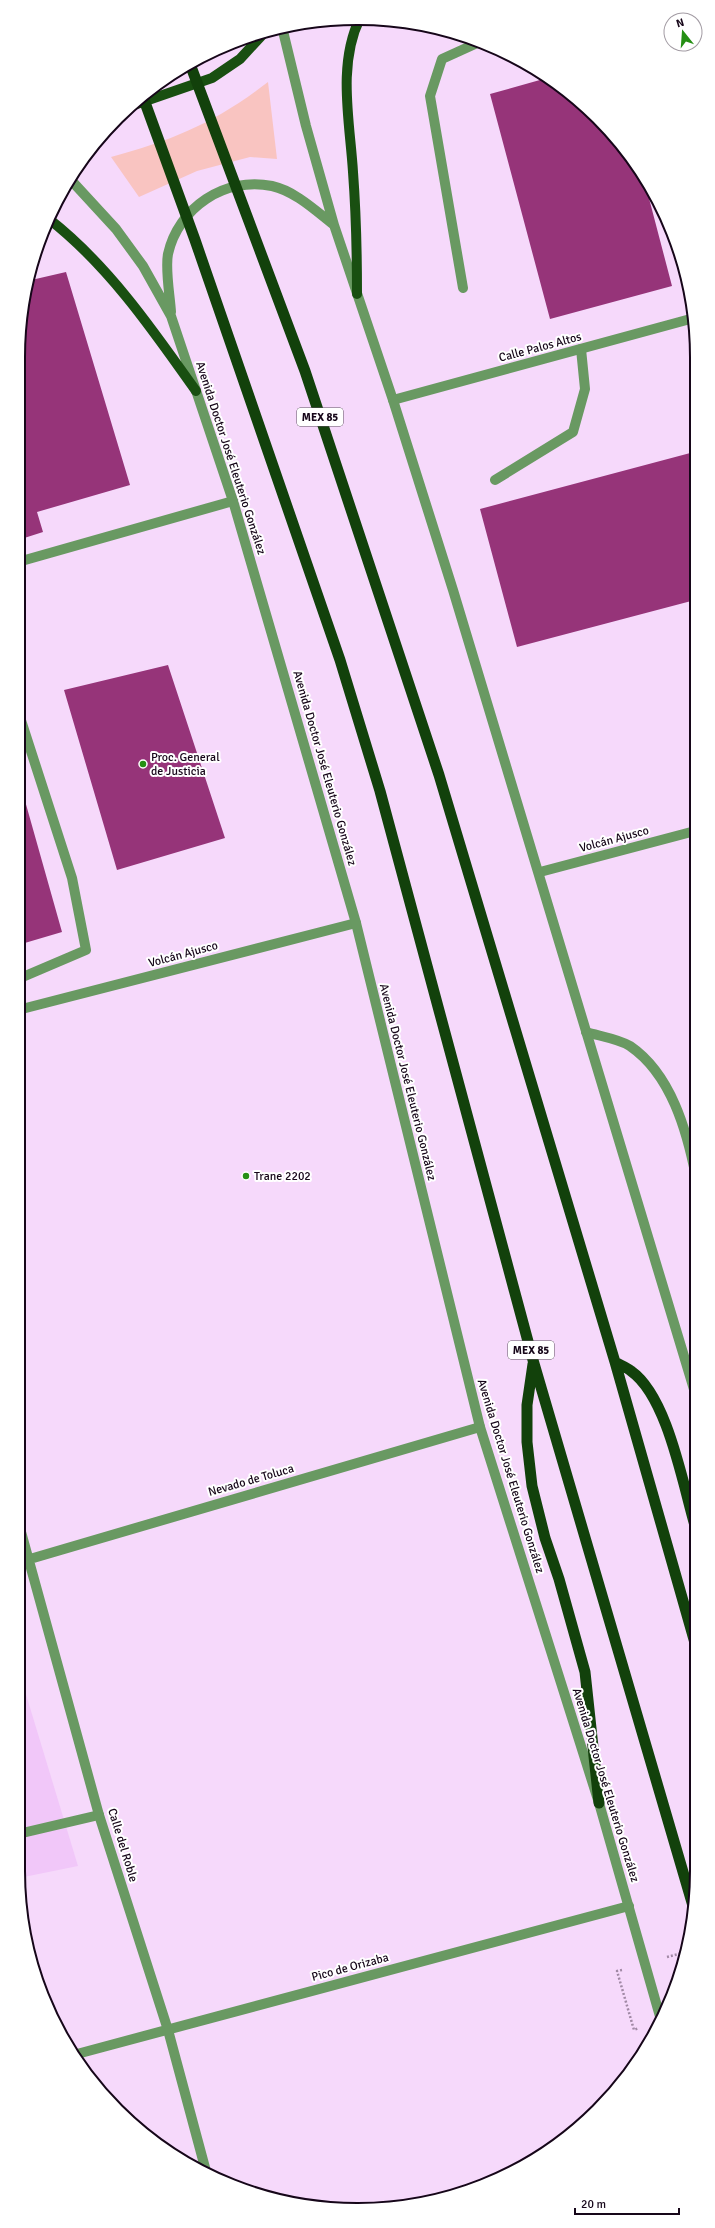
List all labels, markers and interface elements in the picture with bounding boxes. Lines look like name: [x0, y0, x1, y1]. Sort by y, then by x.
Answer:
north arrow: [663, 12, 703, 52]
text: N: [675, 16, 686, 30]
street label: Calle Palos Altos: [497, 329, 583, 366]
street label: Avenida Doctor José Eleuterio González: [192, 360, 269, 557]
road number: MEX 85: [297, 408, 343, 426]
street label: Avenida Doctor José Eleuterio González: [289, 669, 360, 867]
place label: Proc. General de Justicia: [151, 750, 220, 779]
marker: Proc. General de Justicia: [138, 759, 148, 769]
street label: Volcán Ajusco: [578, 823, 650, 856]
street label: Volcán Ajusco: [147, 938, 219, 971]
street label: Avenida Doctor José Eleuterio González: [376, 982, 439, 1182]
place label: Trane 2202: [254, 1169, 311, 1184]
marker: Trane 2202: [241, 1171, 251, 1181]
road number: MEX 85: [508, 1341, 554, 1359]
street label: Avenida Doctor José Eleuterio González: [474, 1377, 547, 1575]
street label: Nevado de Toluca: [207, 1461, 296, 1500]
street label: Avenida Doctor José Eleuterio González: [569, 1686, 642, 1884]
street label: Calle del Roble: [104, 1806, 141, 1884]
street label: Pico de Orizaba: [310, 1950, 390, 1985]
scale bar: [575, 2190, 679, 2216]
text: 20 m: [581, 2197, 606, 2212]

